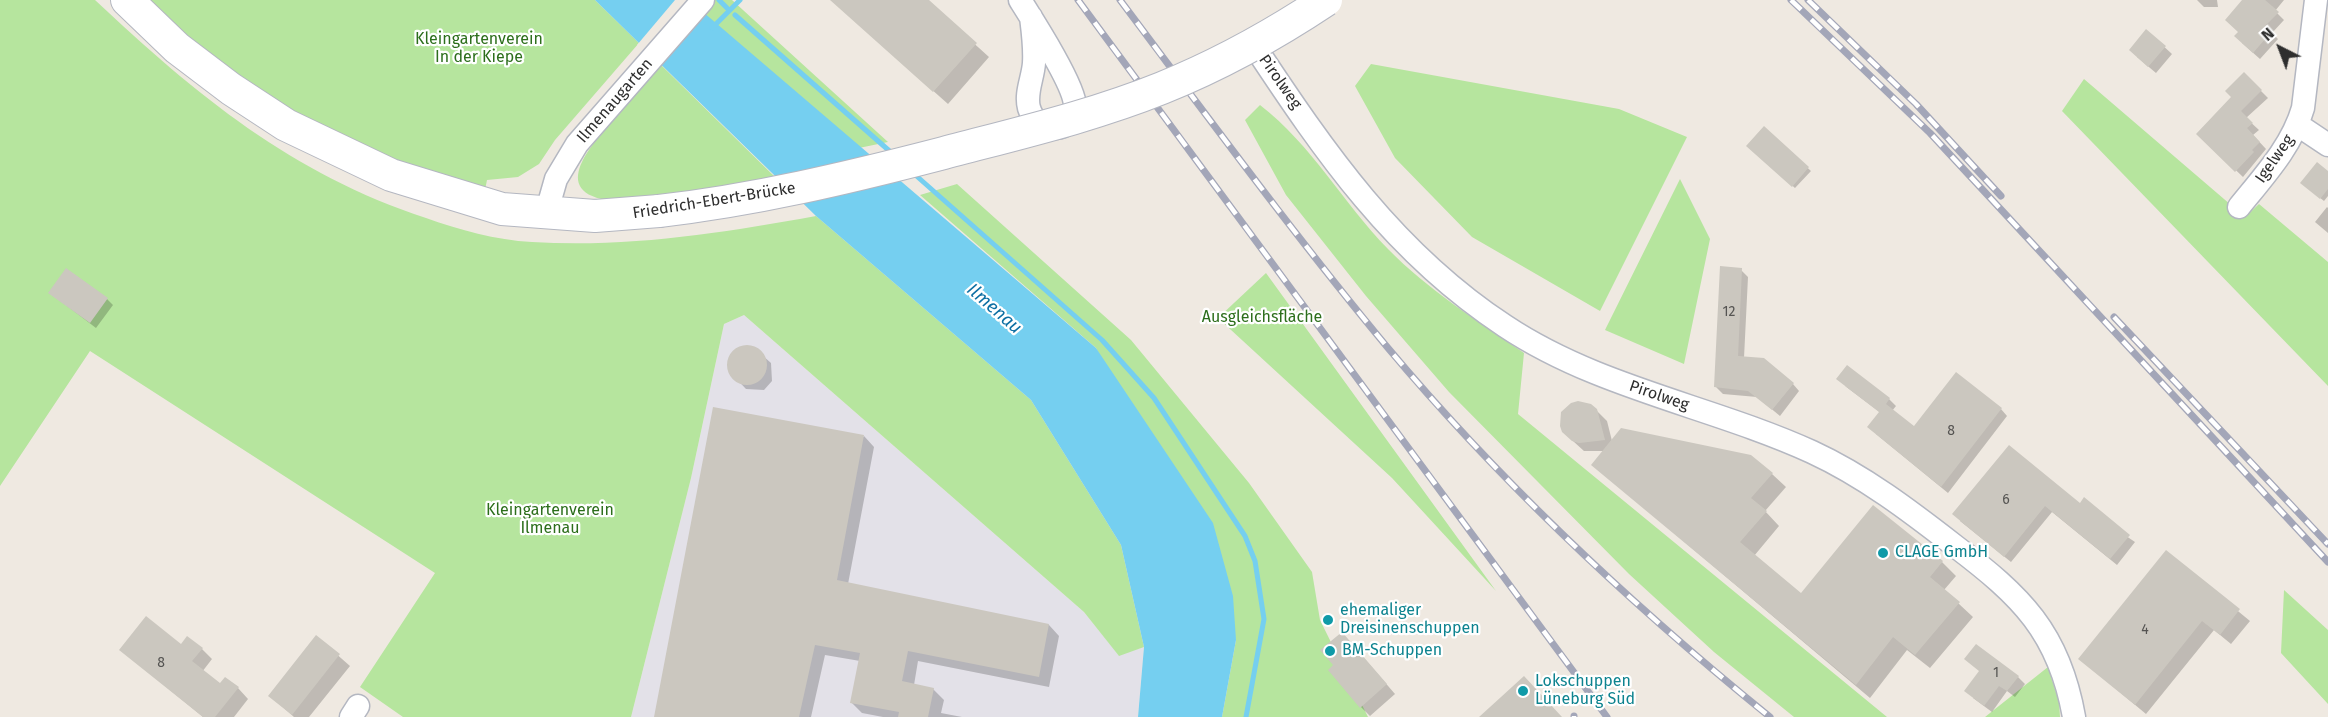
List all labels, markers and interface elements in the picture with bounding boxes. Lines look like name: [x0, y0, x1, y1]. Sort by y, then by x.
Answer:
north arrow: [2250, 18, 2310, 78]
text: N: [2257, 24, 2278, 45]
park label: Kleingartenverein In der Kiepe: [415, 30, 543, 68]
street label: Pirolweg: [1254, 51, 1306, 113]
street label: Ilmenaugarten: [573, 55, 657, 147]
street label: Igelweg: [2251, 131, 2299, 187]
street label: Friedrich-Ebert-Brücke: [631, 179, 797, 223]
water label: Ilmenau: [962, 279, 1026, 339]
house number: 12: [1723, 304, 1735, 320]
park label: Ausgleichsfläche: [1202, 308, 1322, 328]
street label: Pirolweg: [1627, 377, 1691, 415]
house number: 8: [1947, 423, 1955, 439]
house number: 6: [2002, 492, 2010, 508]
park label: Kleingartenverein Ilmenau: [486, 501, 614, 539]
place label: CLAGE GmbH: [1895, 543, 1988, 563]
marker: CLAGE GmbH: [1876, 546, 1890, 560]
place label: ehemaliger Dreisinenschuppen: [1340, 601, 1480, 639]
marker: ehemaliger Dreisinenschuppen: [1321, 613, 1335, 627]
house number: 4: [2141, 622, 2149, 638]
place label: BM-Schuppen: [1342, 641, 1442, 661]
marker: BM-Schuppen: [1323, 644, 1337, 658]
house number: 8: [157, 655, 165, 671]
house number: 1: [1993, 665, 1999, 681]
place label: Lokschuppen Lüneburg Süd: [1535, 672, 1635, 710]
marker: Lokschuppen Lüneburg Süd: [1516, 684, 1530, 698]

